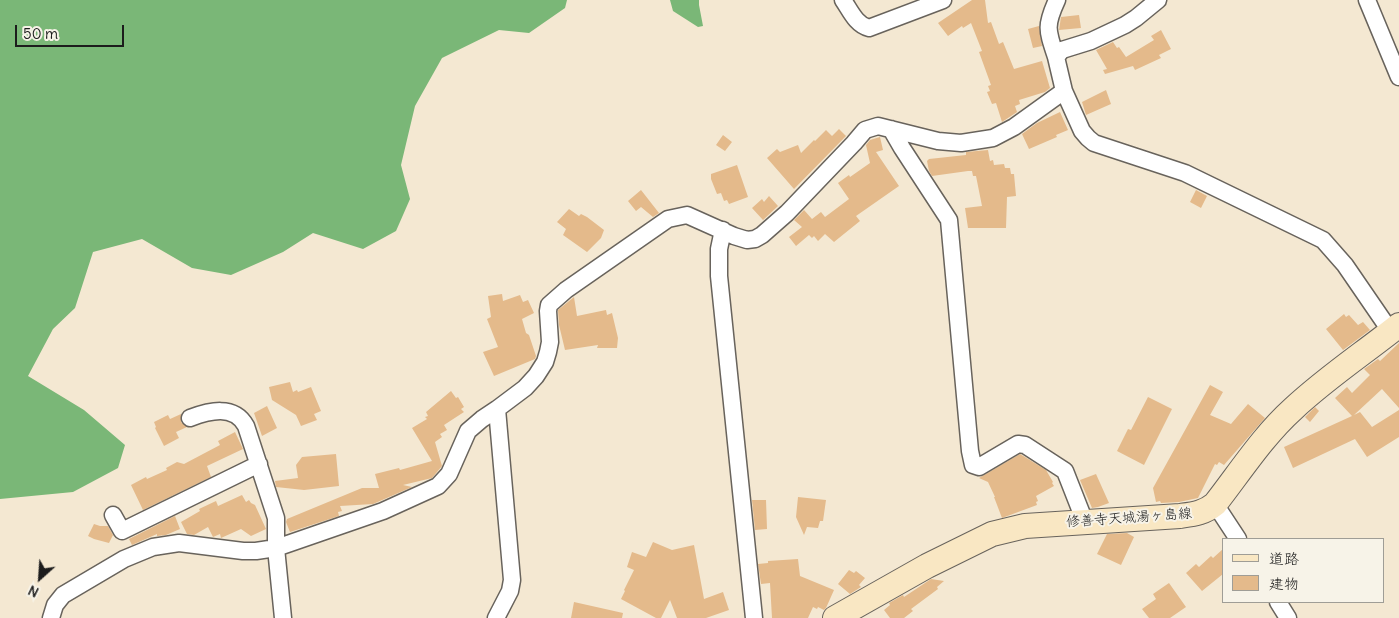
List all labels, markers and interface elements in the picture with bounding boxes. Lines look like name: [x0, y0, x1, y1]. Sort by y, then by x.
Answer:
scale bar: [18, 15, 126, 47]
text: 50 m: [23, 24, 58, 43]
street label: 修善寺天城湯ヶ島線: [1066, 505, 1192, 531]
legend: [1222, 538, 1384, 603]
text: 道路: [1269, 549, 1299, 568]
north arrow: [15, 553, 65, 603]
text: 建物: [1269, 574, 1299, 593]
text: N: [25, 581, 42, 602]

